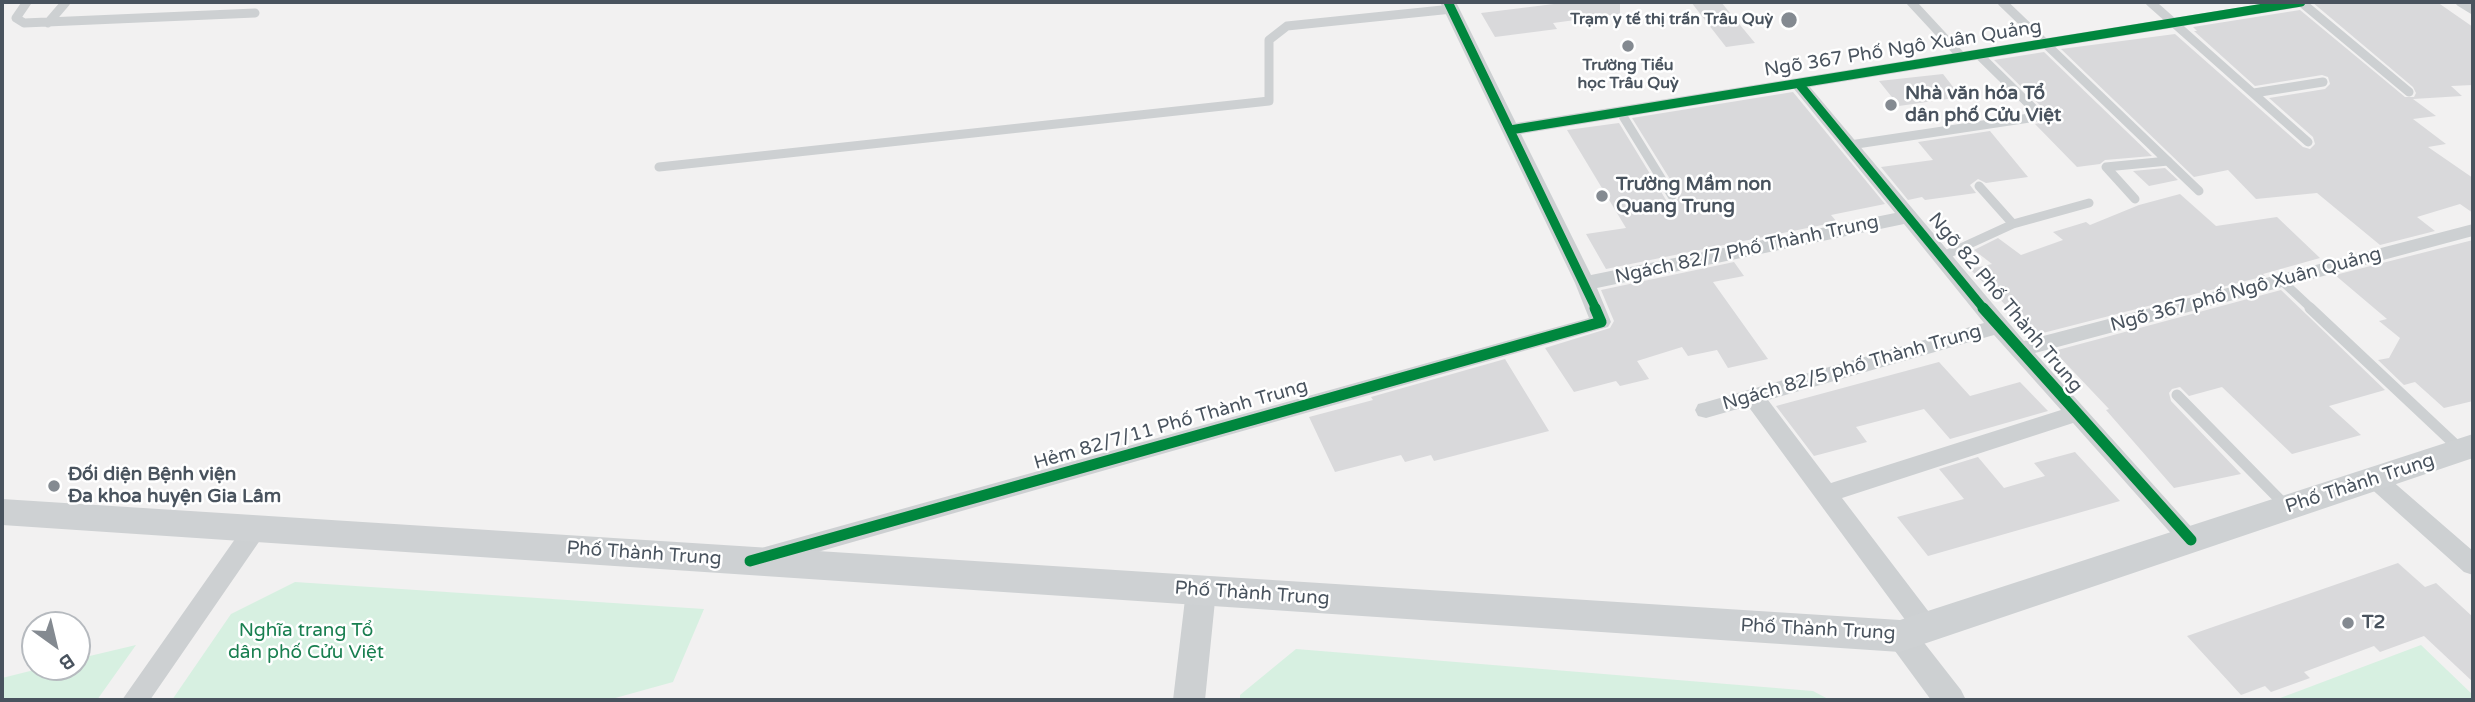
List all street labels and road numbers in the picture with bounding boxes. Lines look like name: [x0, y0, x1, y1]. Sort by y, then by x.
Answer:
street label: Ngõ 367 Phố Ngô Xuân Quảng: [1763, 16, 2043, 82]
street label: Ngõ 82 Phố Thành Trung: [1923, 208, 2087, 398]
street label: Ngách 82/7 Phố Thành Trung: [1613, 211, 1881, 289]
street label: Ngõ 367 phố Ngô Xuân Quảng: [2108, 243, 2384, 337]
street label: Ngách 82/5 phố Thành Trung: [1720, 320, 1984, 416]
street label: Hẻm 82/7/11 Phố Thành Trung: [1032, 375, 1310, 475]
street label: Phố Thành Trung: [2283, 449, 2437, 519]
street label: Phố Thành Trung: [566, 537, 722, 571]
street label: Phố Thành Trung: [1174, 577, 1330, 611]
street label: Phố Thành Trung: [1740, 615, 1896, 645]

